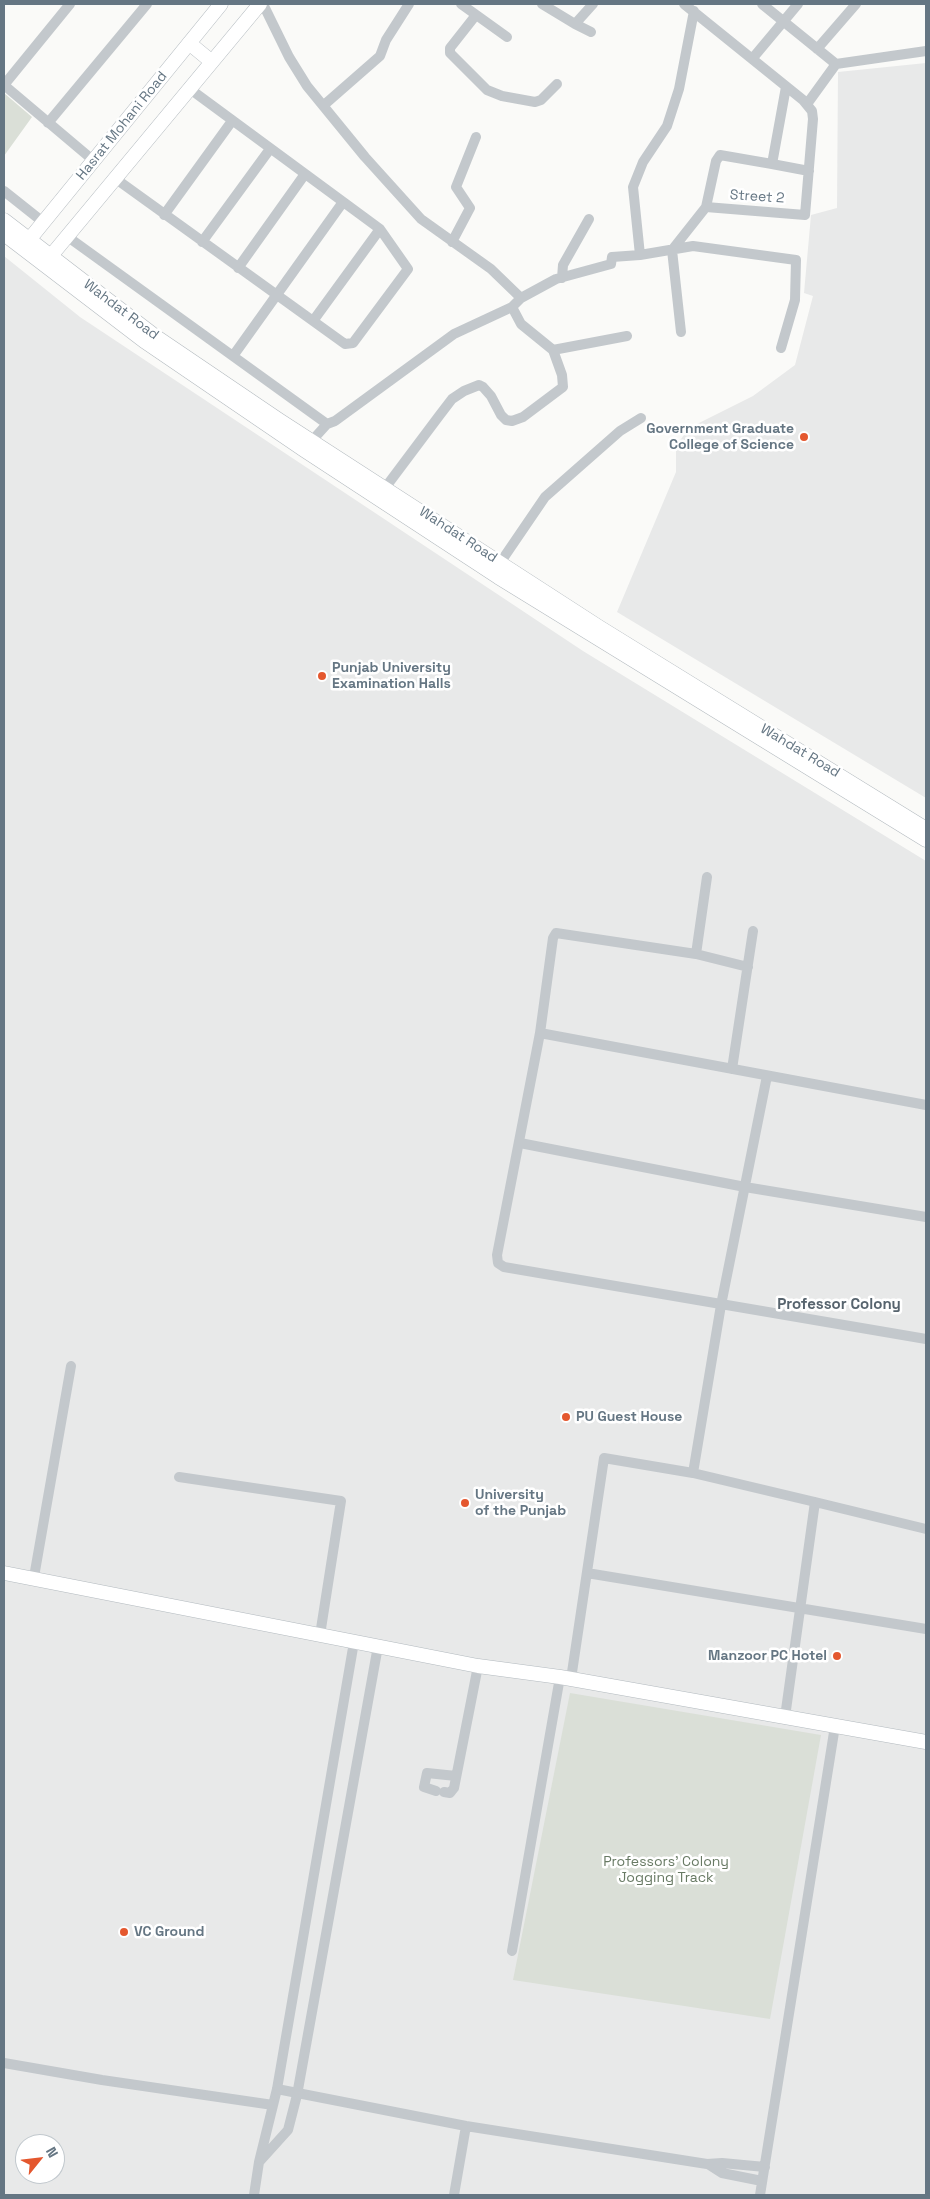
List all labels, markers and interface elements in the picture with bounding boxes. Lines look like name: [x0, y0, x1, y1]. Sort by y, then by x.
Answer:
street label: Hasrat Mohani Road: [73, 68, 171, 184]
street label: Street 2: [729, 187, 785, 207]
street label: Wahdat Road: [80, 276, 162, 344]
place label: Government Graduate College of Science: [646, 421, 794, 454]
marker: Government Graduate College of Science: [798, 431, 810, 443]
street label: Wahdat Road: [416, 504, 500, 566]
place label: Punjab University Examination Halls: [332, 660, 451, 692]
marker: Punjab University Examination Halls: [316, 670, 328, 682]
street label: Wahdat Road: [757, 721, 843, 781]
district label: Professor Colony: [777, 1296, 901, 1314]
place label: PU Guest House: [576, 1409, 682, 1425]
marker: PU Guest House: [560, 1411, 572, 1423]
place label: University of the Punjab: [475, 1487, 566, 1520]
marker: University of the Punjab: [459, 1497, 471, 1509]
place label: Manzoor PC Hotel: [708, 1648, 827, 1664]
marker: Manzoor PC Hotel: [831, 1650, 843, 1662]
park label: Professors' Colony Jogging Track: [603, 1854, 729, 1886]
place label: VC Ground: [134, 1924, 204, 1940]
marker: VC Ground: [118, 1926, 130, 1938]
north arrow: [15, 2134, 65, 2184]
text: N: [42, 2144, 62, 2161]

